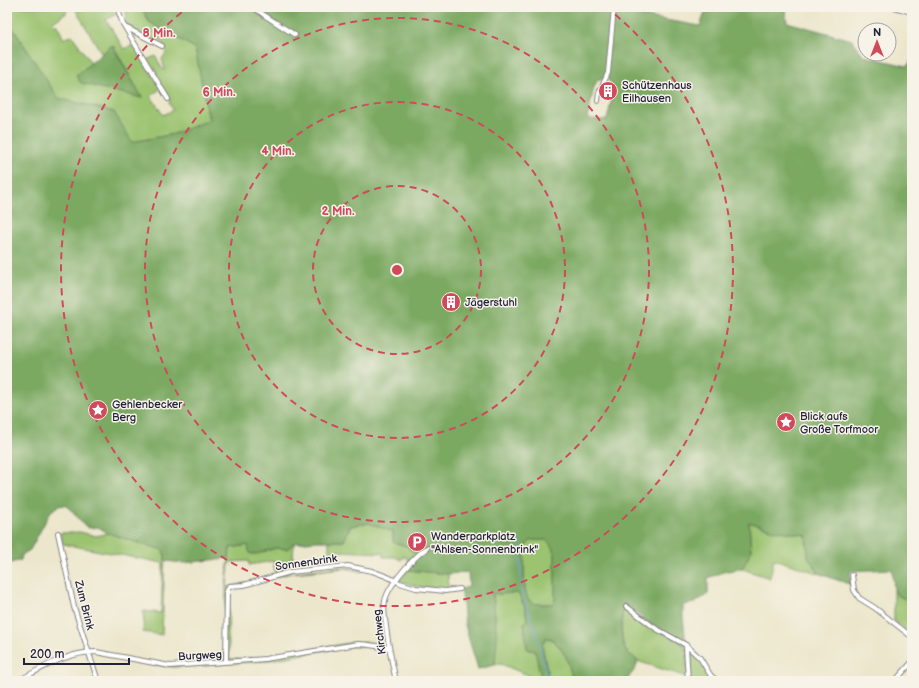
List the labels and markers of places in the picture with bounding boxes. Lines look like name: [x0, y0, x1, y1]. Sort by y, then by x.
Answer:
place label: Schützenhaus Eilhausen: [622, 79, 692, 105]
building icon: Schützenhaus Eilhausen: [597, 80, 619, 102]
centre of rings: [390, 263, 404, 277]
building icon: Jägerstuhl: [440, 291, 462, 313]
place label: Jägerstuhl: [465, 296, 517, 309]
place label: Gehlenbecker Berg: [112, 398, 183, 424]
place icon: Gehlenbecker Berg: [87, 399, 109, 421]
place label: Blick aufs Große Torfmoor: [800, 410, 879, 436]
place icon: Blick aufs Große Torfmoor: [775, 411, 797, 433]
place label: Wanderparkplatz "Ahlsen-Sonnenbrink": [431, 530, 538, 556]
parking icon: Wanderparkplatz "Ahlsen-Sonnenbrink": [406, 531, 428, 553]

